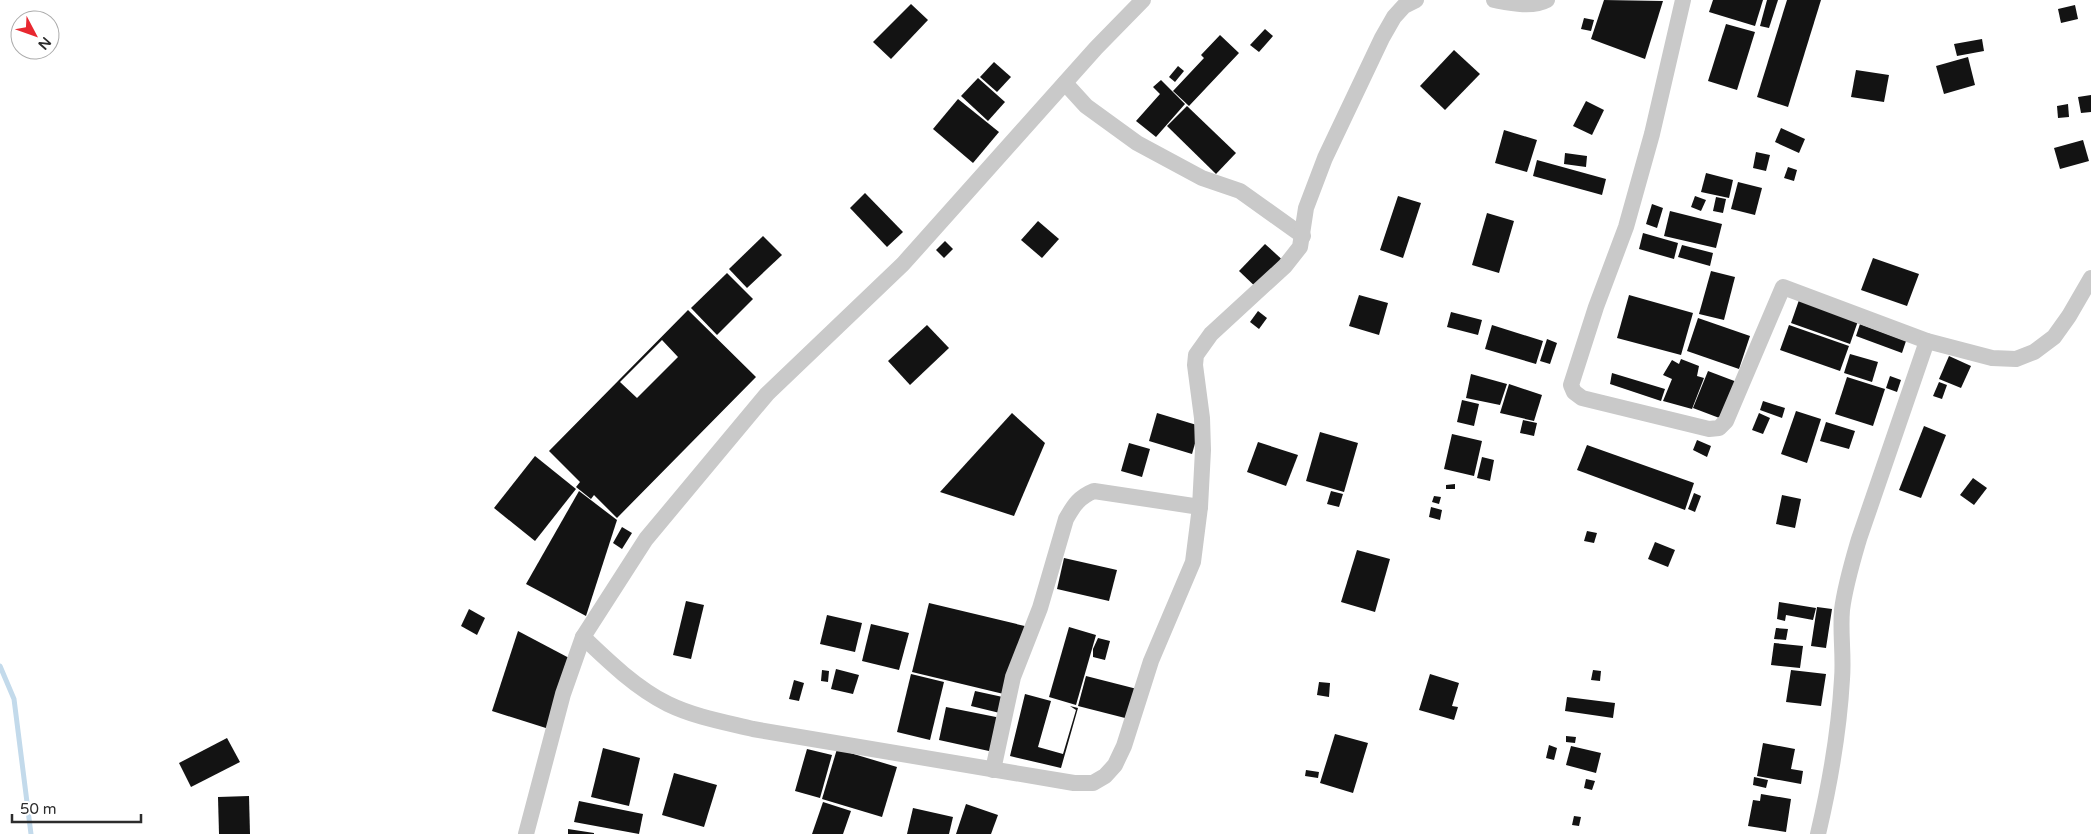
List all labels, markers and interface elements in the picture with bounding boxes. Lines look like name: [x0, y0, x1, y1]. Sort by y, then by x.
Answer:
north arrow: [10, 10, 60, 60]
text: N: [34, 33, 55, 53]
scale bar: [12, 792, 141, 824]
text: 50 m: [20, 800, 57, 818]

